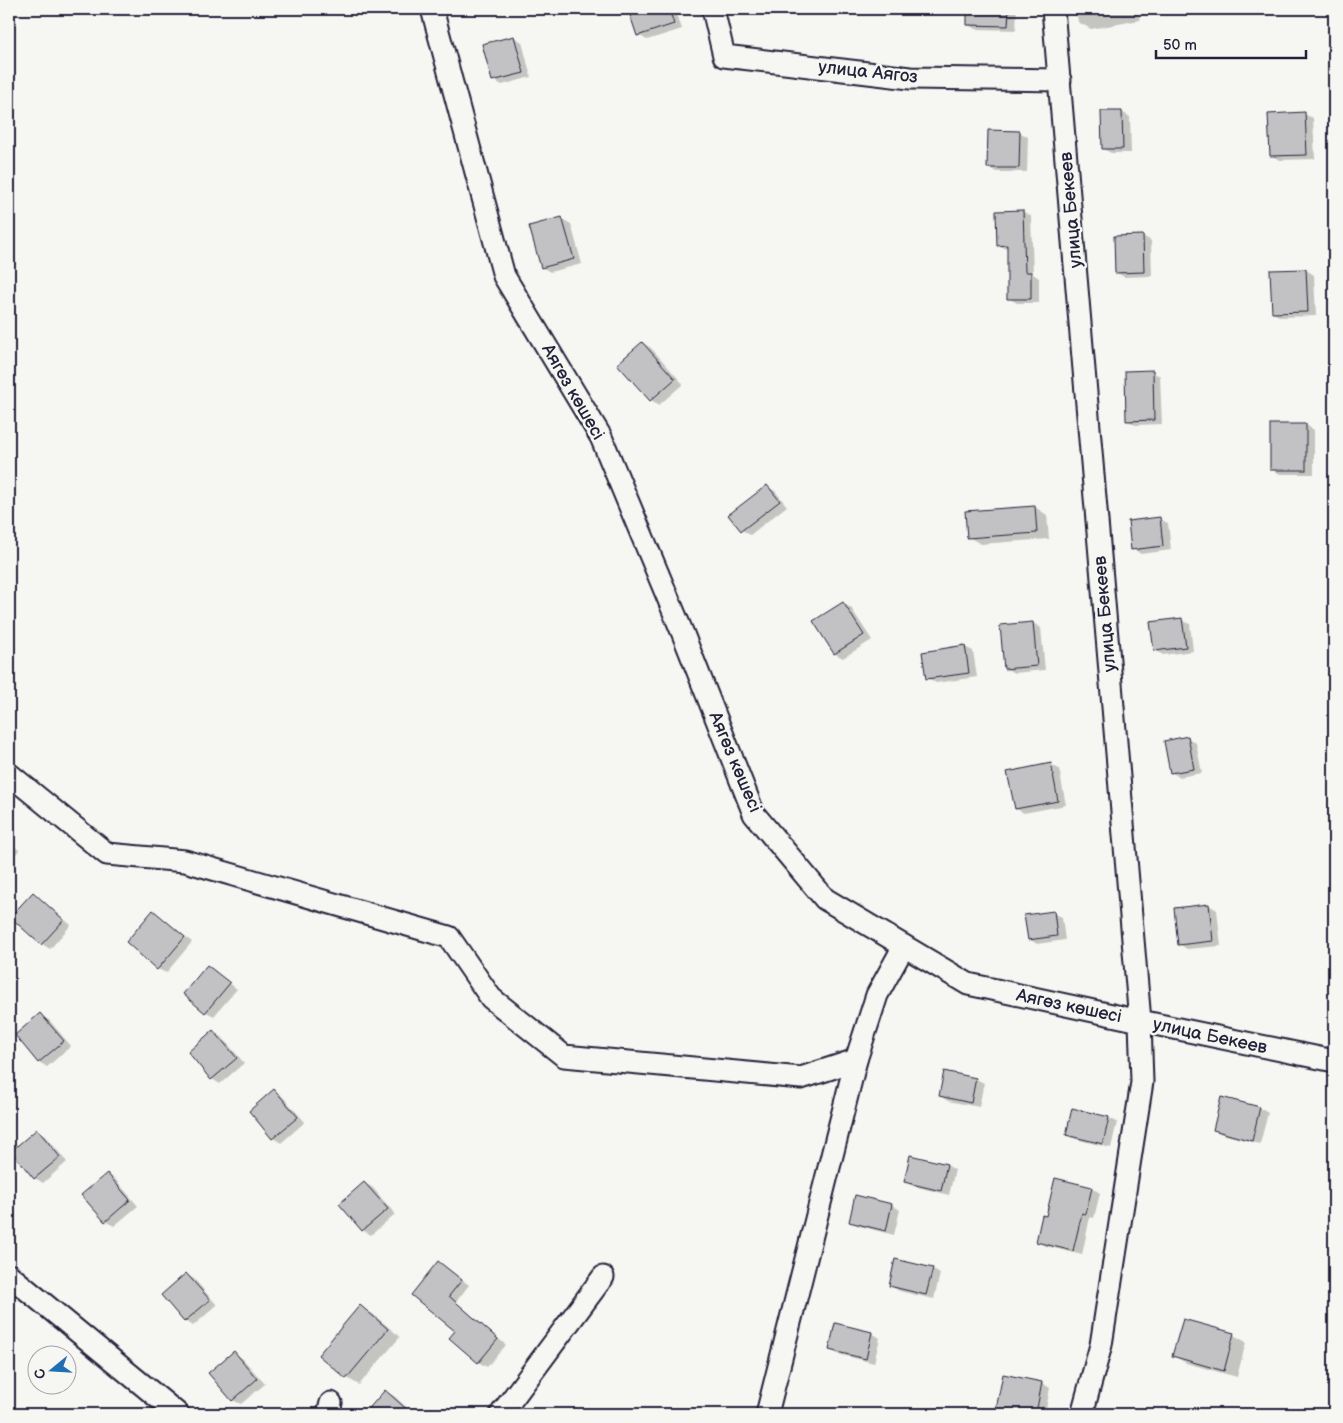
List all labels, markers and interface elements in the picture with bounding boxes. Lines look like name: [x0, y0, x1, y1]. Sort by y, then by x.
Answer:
scale bar: [1156, 28, 1306, 60]
text: 50 m: [1163, 36, 1197, 55]
street label: улица Аягоз: [817, 56, 919, 88]
street label: улица Бекеев: [1055, 151, 1087, 269]
street label: Аягөз көшесі: [537, 339, 609, 444]
street label: улица Бекеев: [1089, 555, 1121, 673]
street label: Аягөз көшесі: [704, 708, 766, 815]
street label: Аягөз көшесі: [1013, 984, 1124, 1027]
street label: улица Бекеев: [1151, 1014, 1270, 1058]
north arrow: [28, 1346, 78, 1396]
text: С: [30, 1366, 50, 1381]

